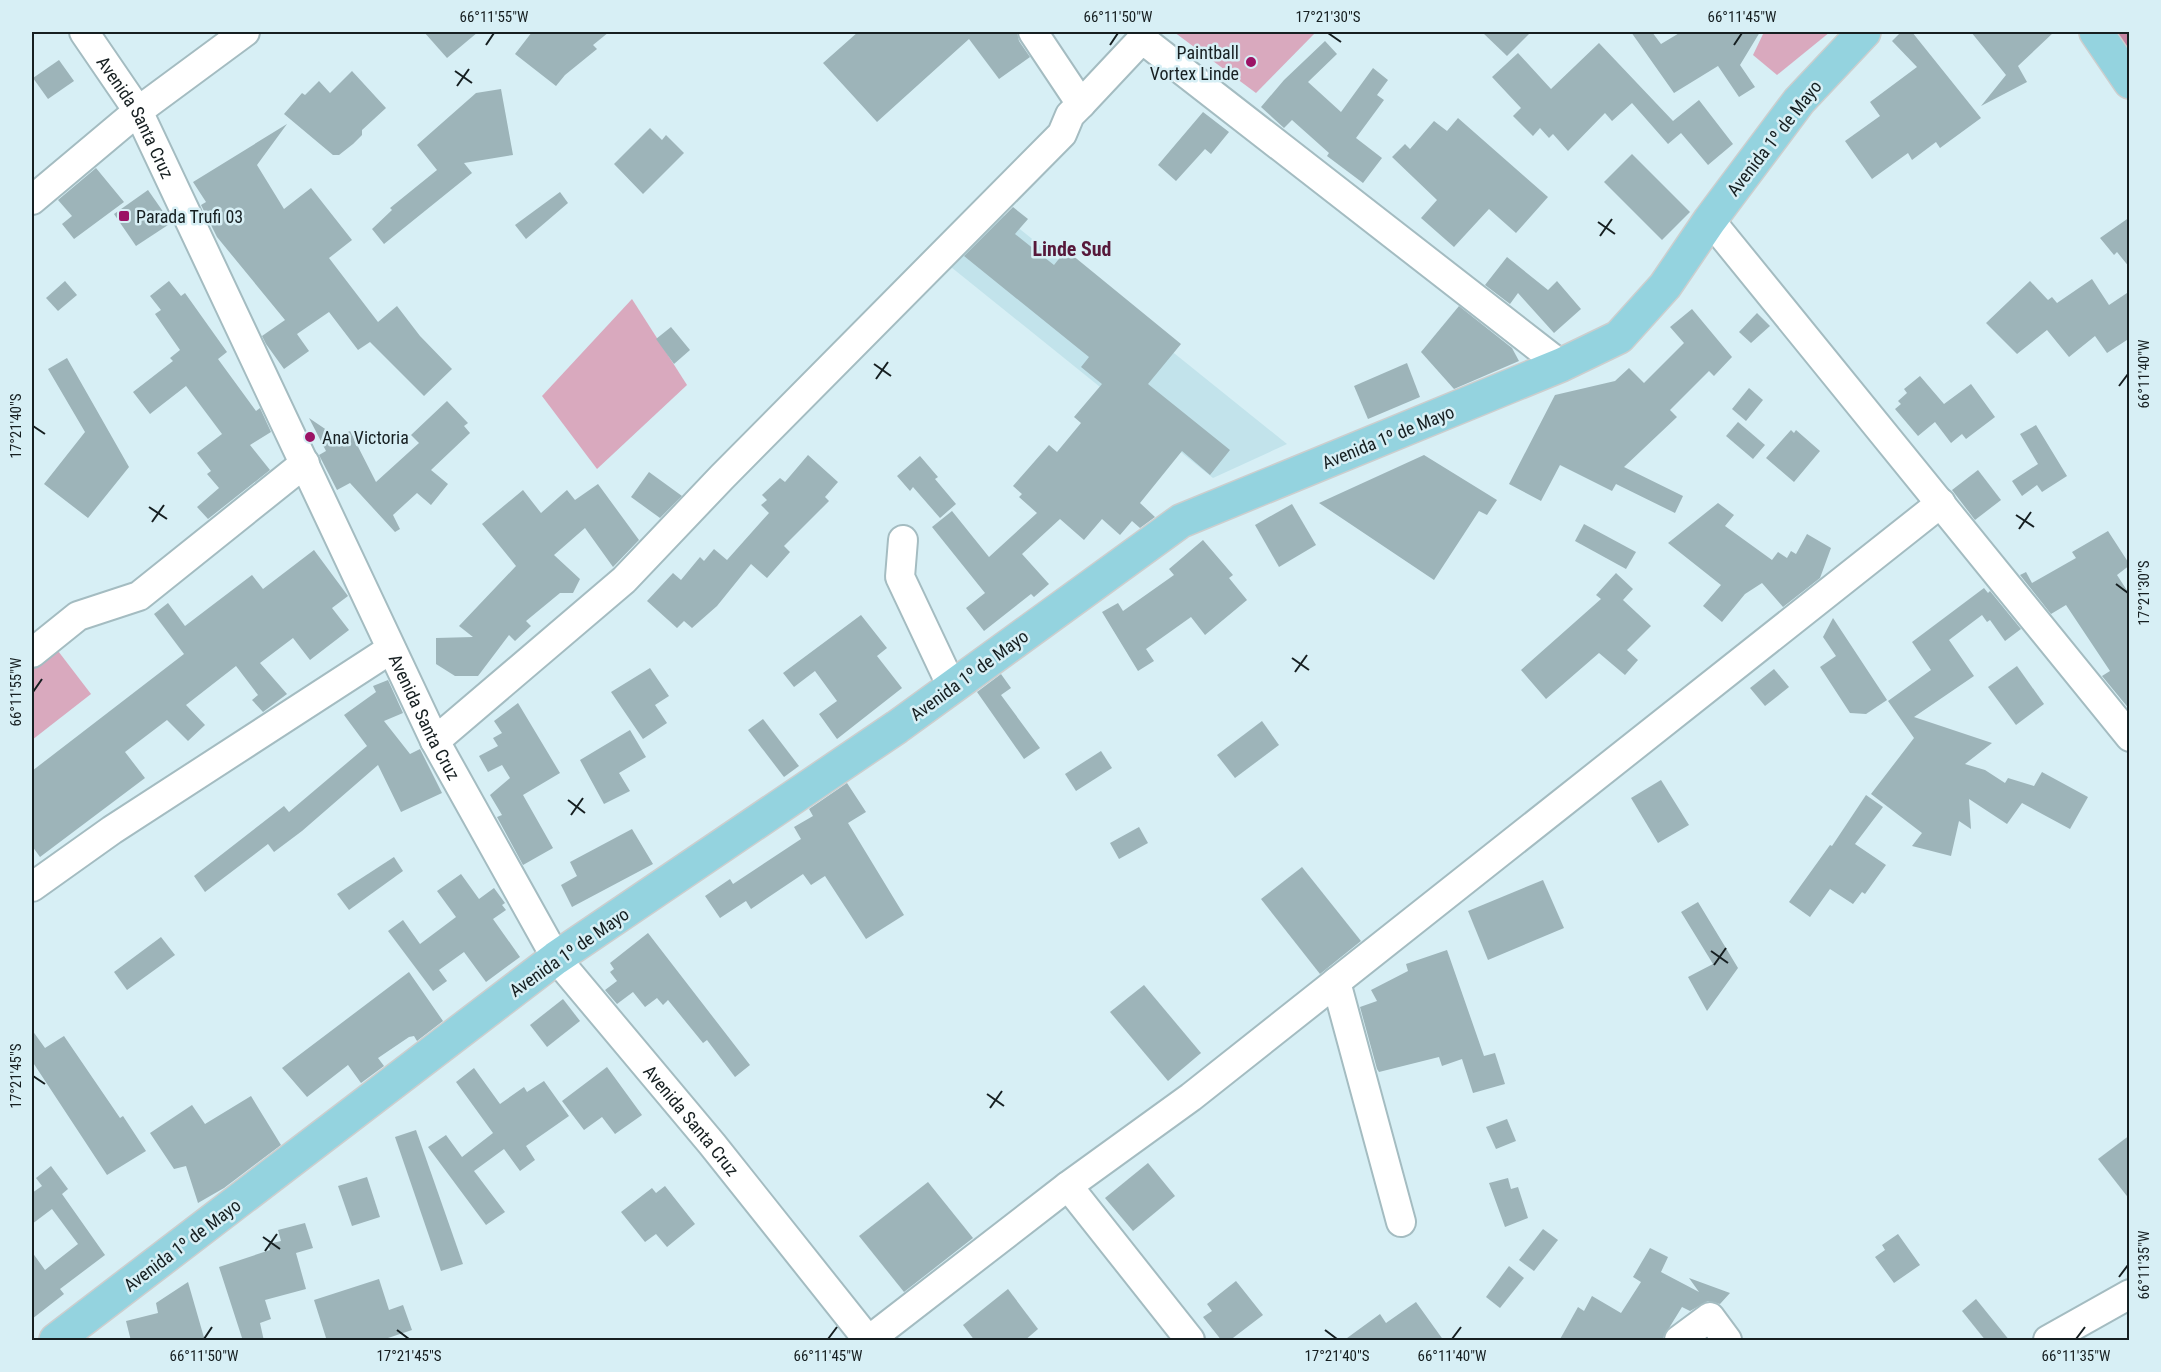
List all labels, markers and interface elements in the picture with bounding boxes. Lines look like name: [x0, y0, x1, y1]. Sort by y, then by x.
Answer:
text: 66°11'55"W: [460, 8, 529, 26]
text: 66°11'50"W: [1084, 8, 1153, 26]
text: 17°21'30"S: [1295, 8, 1361, 26]
text: 66°11'45"W: [1708, 8, 1777, 26]
place label: Paintball Vortex Linde: [1150, 42, 1239, 84]
street label: Avenida Santa Cruz: [93, 52, 179, 182]
marker: Paintball Vortex Linde: [1244, 55, 1258, 69]
street label: Avenida 1º de Mayo: [1722, 76, 1826, 200]
place label: Parada Trufi 03: [136, 206, 243, 227]
marker: Parada Trufi 03: [117, 209, 131, 223]
district label: Linde Sud: [1032, 237, 1112, 261]
text: 66°11'40"W: [2135, 339, 2153, 408]
text: 17°21'40"S: [7, 393, 25, 459]
street label: Avenida 1º de Mayo: [1319, 401, 1457, 473]
place label: Ana Victoria: [322, 427, 409, 448]
marker: Ana Victoria: [303, 430, 317, 444]
text: 17°21'30"S: [2135, 560, 2153, 626]
street label: Avenida 1º de Mayo: [906, 625, 1032, 725]
street label: Avenida Santa Cruz: [385, 651, 465, 783]
text: 66°11'55"W: [7, 657, 25, 726]
street label: Avenida 1º de Mayo: [505, 903, 633, 1001]
text: 17°21'45"S: [7, 1043, 25, 1109]
street label: Avenida Santa Cruz: [640, 1060, 744, 1180]
street label: Avenida 1º de Mayo: [119, 1194, 245, 1296]
text: 66°11'35"W: [2135, 1230, 2153, 1299]
text: 66°11'50"W: [170, 1347, 239, 1365]
text: 17°21'45"S: [376, 1347, 442, 1365]
text: 66°11'45"W: [794, 1347, 863, 1365]
text: 17°21'40"S: [1304, 1347, 1370, 1365]
text: 66°11'40"W: [1418, 1347, 1487, 1365]
text: 66°11'35"W: [2042, 1347, 2111, 1365]

